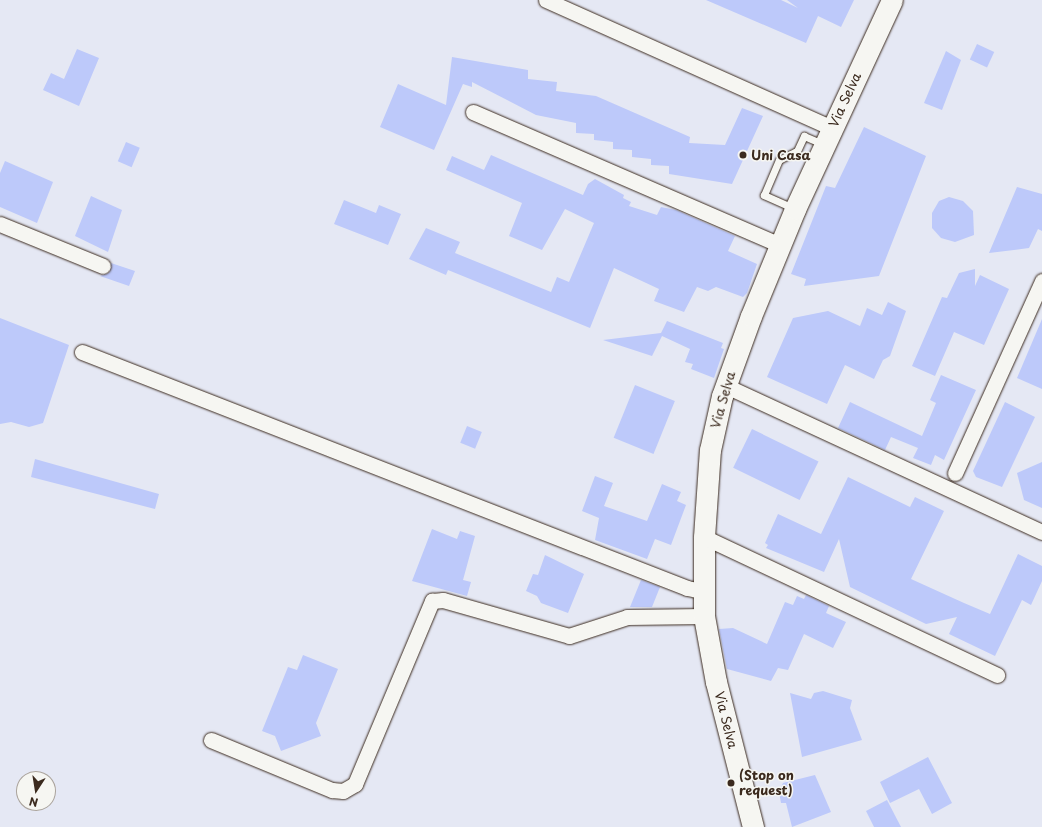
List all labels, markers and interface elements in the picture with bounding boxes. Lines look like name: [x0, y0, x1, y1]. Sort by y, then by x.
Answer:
street label: Via Selva: [826, 70, 864, 130]
place label: Uni Casa: [751, 147, 811, 163]
marker: Uni Casa: [738, 150, 748, 160]
street label: Via Selva: [708, 370, 738, 430]
street label: Via Selva: [711, 690, 741, 750]
place label: (Stop on request): [739, 768, 794, 799]
north arrow: [16, 771, 56, 811]
marker: (Stop on request): [726, 778, 736, 788]
text: N: [28, 793, 40, 811]

